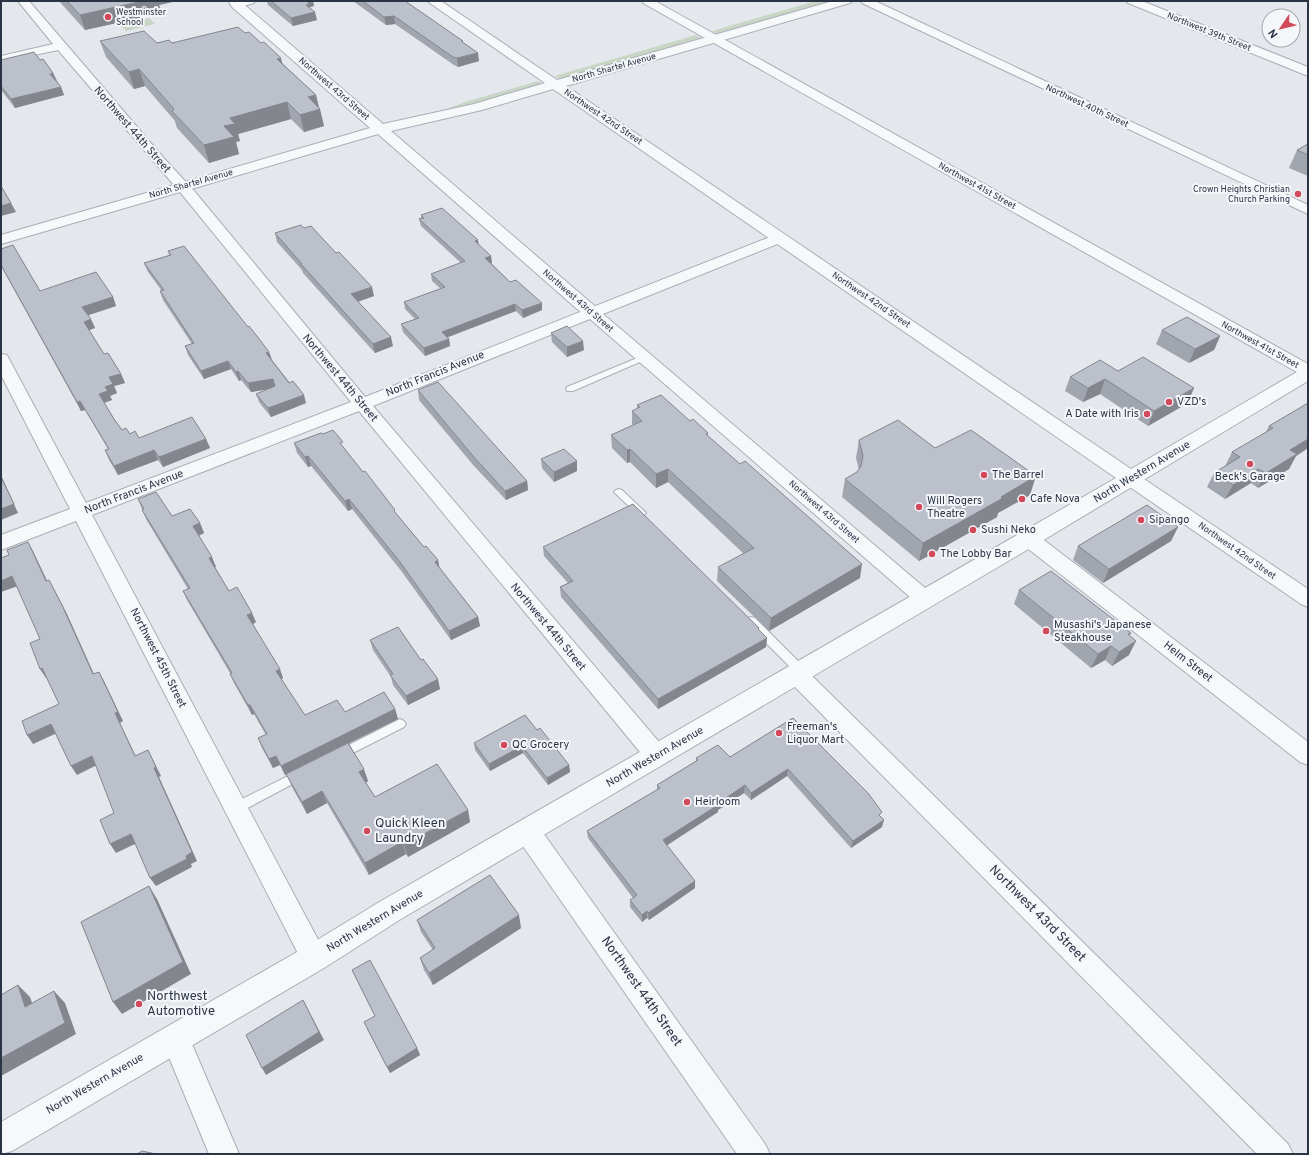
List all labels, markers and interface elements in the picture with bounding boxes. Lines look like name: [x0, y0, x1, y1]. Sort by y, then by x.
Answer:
place label: Westminster School: [116, 7, 167, 28]
north arrow: [1261, 8, 1301, 48]
street label: Northwest 39th Street: [1165, 10, 1253, 54]
marker: Westminster School: [103, 12, 113, 22]
text: N: [1266, 26, 1282, 40]
street label: North Shartel Avenue: [571, 51, 657, 85]
street label: Northwest 43rd Street: [296, 55, 372, 123]
street label: Northwest 40th Street: [1044, 82, 1130, 130]
street label: Northwest 44th Street: [91, 84, 173, 176]
street label: Northwest 42nd Street: [562, 87, 644, 147]
street label: Northwest 41st Street: [936, 160, 1018, 212]
street label: North Shartel Avenue: [148, 167, 234, 201]
place label: Crown Heights Christian Church Parking: [1193, 184, 1290, 205]
marker: Crown Heights Christian Church Parking: [1293, 189, 1303, 199]
street label: Northwest 43rd Street: [540, 267, 616, 335]
street label: Northwest 42nd Street: [830, 270, 912, 330]
street label: Northwest 41st Street: [1219, 319, 1301, 371]
street label: Northwest 44th Street: [299, 331, 381, 425]
street label: North Francis Avenue: [384, 348, 486, 400]
place label: VZD's: [1177, 395, 1206, 409]
marker: VZD's: [1164, 397, 1174, 407]
place label: A Date with Iris: [1065, 407, 1139, 421]
marker: A Date with Iris: [1142, 409, 1152, 419]
street label: North Western Avenue: [1091, 438, 1193, 506]
marker: Beck's Garage: [1245, 459, 1255, 469]
street label: North Francis Avenue: [82, 467, 186, 517]
place label: The Barrel: [992, 468, 1044, 482]
marker: The Barrel: [979, 470, 989, 480]
place label: Beck's Garage: [1215, 470, 1285, 484]
street label: Northwest 43rd Street: [786, 478, 862, 546]
place label: Cafe Nova: [1030, 492, 1080, 506]
place label: Will Rogers Theatre: [927, 494, 982, 521]
marker: Cafe Nova: [1017, 494, 1027, 504]
marker: Will Rogers Theatre: [914, 502, 924, 512]
place label: Sipango: [1149, 513, 1189, 527]
marker: Sipango: [1136, 515, 1146, 525]
street label: Northwest 42nd Street: [1196, 520, 1278, 582]
place label: Sushi Neko: [981, 523, 1036, 537]
marker: Sushi Neko: [968, 525, 978, 535]
place label: The Lobby Bar: [940, 547, 1013, 561]
marker: The Lobby Bar: [927, 549, 937, 559]
street label: Northwest 44th Street: [507, 580, 589, 674]
street label: Northwest 45th Street: [127, 606, 189, 710]
place label: Musashi's Japanese Steakhouse: [1054, 618, 1152, 645]
marker: Musashi's Japanese Steakhouse: [1041, 626, 1051, 636]
street label: Helm Street: [1161, 638, 1215, 686]
place label: Freeman's Liquor Mart: [787, 720, 844, 747]
street label: North Western Avenue: [604, 723, 706, 791]
marker: Freeman's Liquor Mart: [774, 728, 784, 738]
place label: QC Grocery: [512, 738, 570, 752]
marker: QC Grocery: [499, 740, 509, 750]
place label: Heirloom: [695, 795, 740, 809]
marker: Heirloom: [682, 797, 692, 807]
place label: Quick Kleen Laundry: [375, 816, 445, 847]
marker: Quick Kleen Laundry: [362, 826, 372, 836]
street label: Northwest 43rd Street: [985, 862, 1089, 966]
street label: North Western Avenue: [324, 887, 426, 955]
street label: Northwest 44th Street: [597, 934, 685, 1050]
place label: Northwest Automotive: [147, 989, 215, 1020]
marker: Northwest Automotive: [134, 999, 144, 1009]
street label: North Western Avenue: [44, 1050, 146, 1118]

